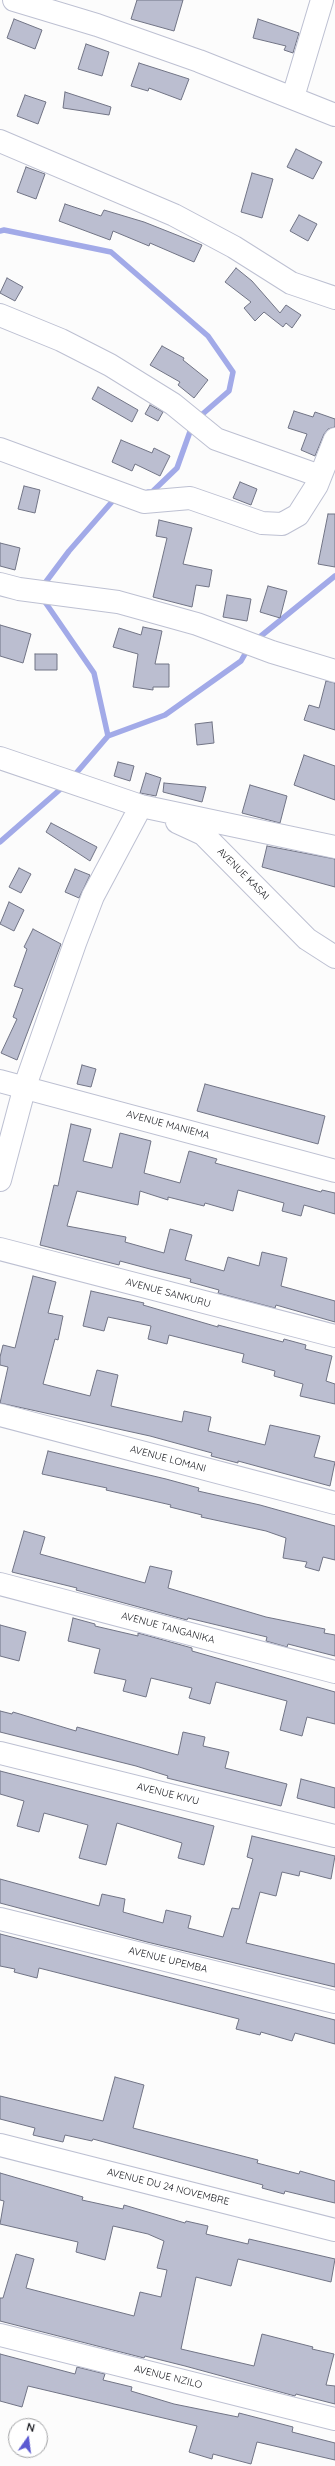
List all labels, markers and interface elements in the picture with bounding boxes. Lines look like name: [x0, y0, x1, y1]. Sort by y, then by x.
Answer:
street label: AVENUE KASAI: [215, 846, 271, 902]
street label: AVENUE MANIEMA: [125, 1108, 211, 1142]
street label: AVENUE SANKURU: [124, 1276, 212, 1310]
street label: AVENUE LOMANI: [129, 1443, 207, 1475]
street label: AVENUE TANGANIKA: [120, 1610, 216, 1646]
street label: AVENUE KIVU: [136, 1780, 200, 1808]
street label: AVENUE UPEMBA: [127, 1944, 209, 1976]
street label: AVENUE DU 24 NOVEMBRE: [106, 2166, 230, 2208]
street label: AVENUE NZILO: [133, 2363, 203, 2391]
north arrow: [8, 2418, 48, 2458]
text: N: [25, 2420, 36, 2435]

